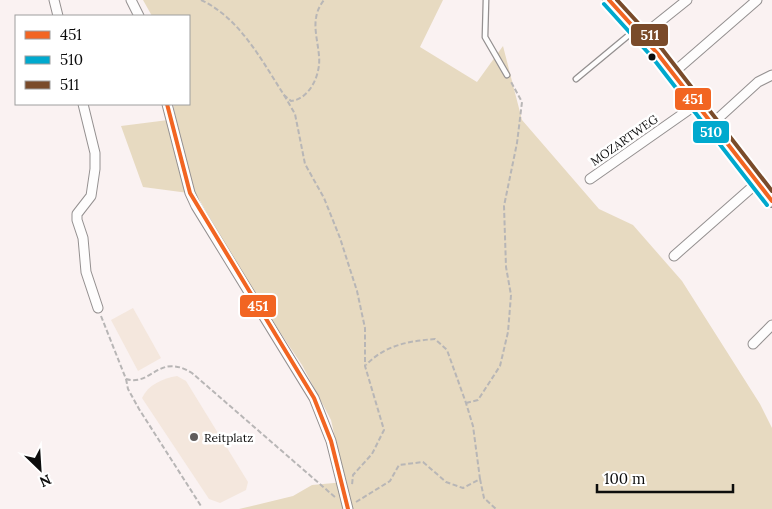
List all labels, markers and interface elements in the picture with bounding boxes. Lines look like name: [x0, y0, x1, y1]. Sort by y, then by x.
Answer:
legend: [15, 15, 190, 105]
line badge: 511: [630, 23, 669, 47]
text: 451: [60, 25, 82, 44]
text: 511: [641, 26, 660, 44]
text: 510: [60, 50, 83, 69]
unlabelled marker: [647, 52, 657, 62]
text: 511: [60, 75, 79, 94]
line badge: 451: [674, 87, 712, 111]
text: 451: [683, 90, 704, 108]
street label: MOZARTWEG: [587, 111, 661, 169]
line badge: 510: [692, 120, 730, 144]
text: 510: [700, 123, 722, 141]
line badge: 451: [239, 294, 277, 318]
text: 451: [248, 297, 269, 315]
place label: Reitplatz: [204, 430, 253, 445]
marker: Reitplatz: [188, 431, 200, 443]
north arrow: [15, 444, 65, 494]
scale bar: [597, 462, 733, 494]
text: 100 m: [604, 469, 645, 488]
text: N: [37, 470, 54, 491]

